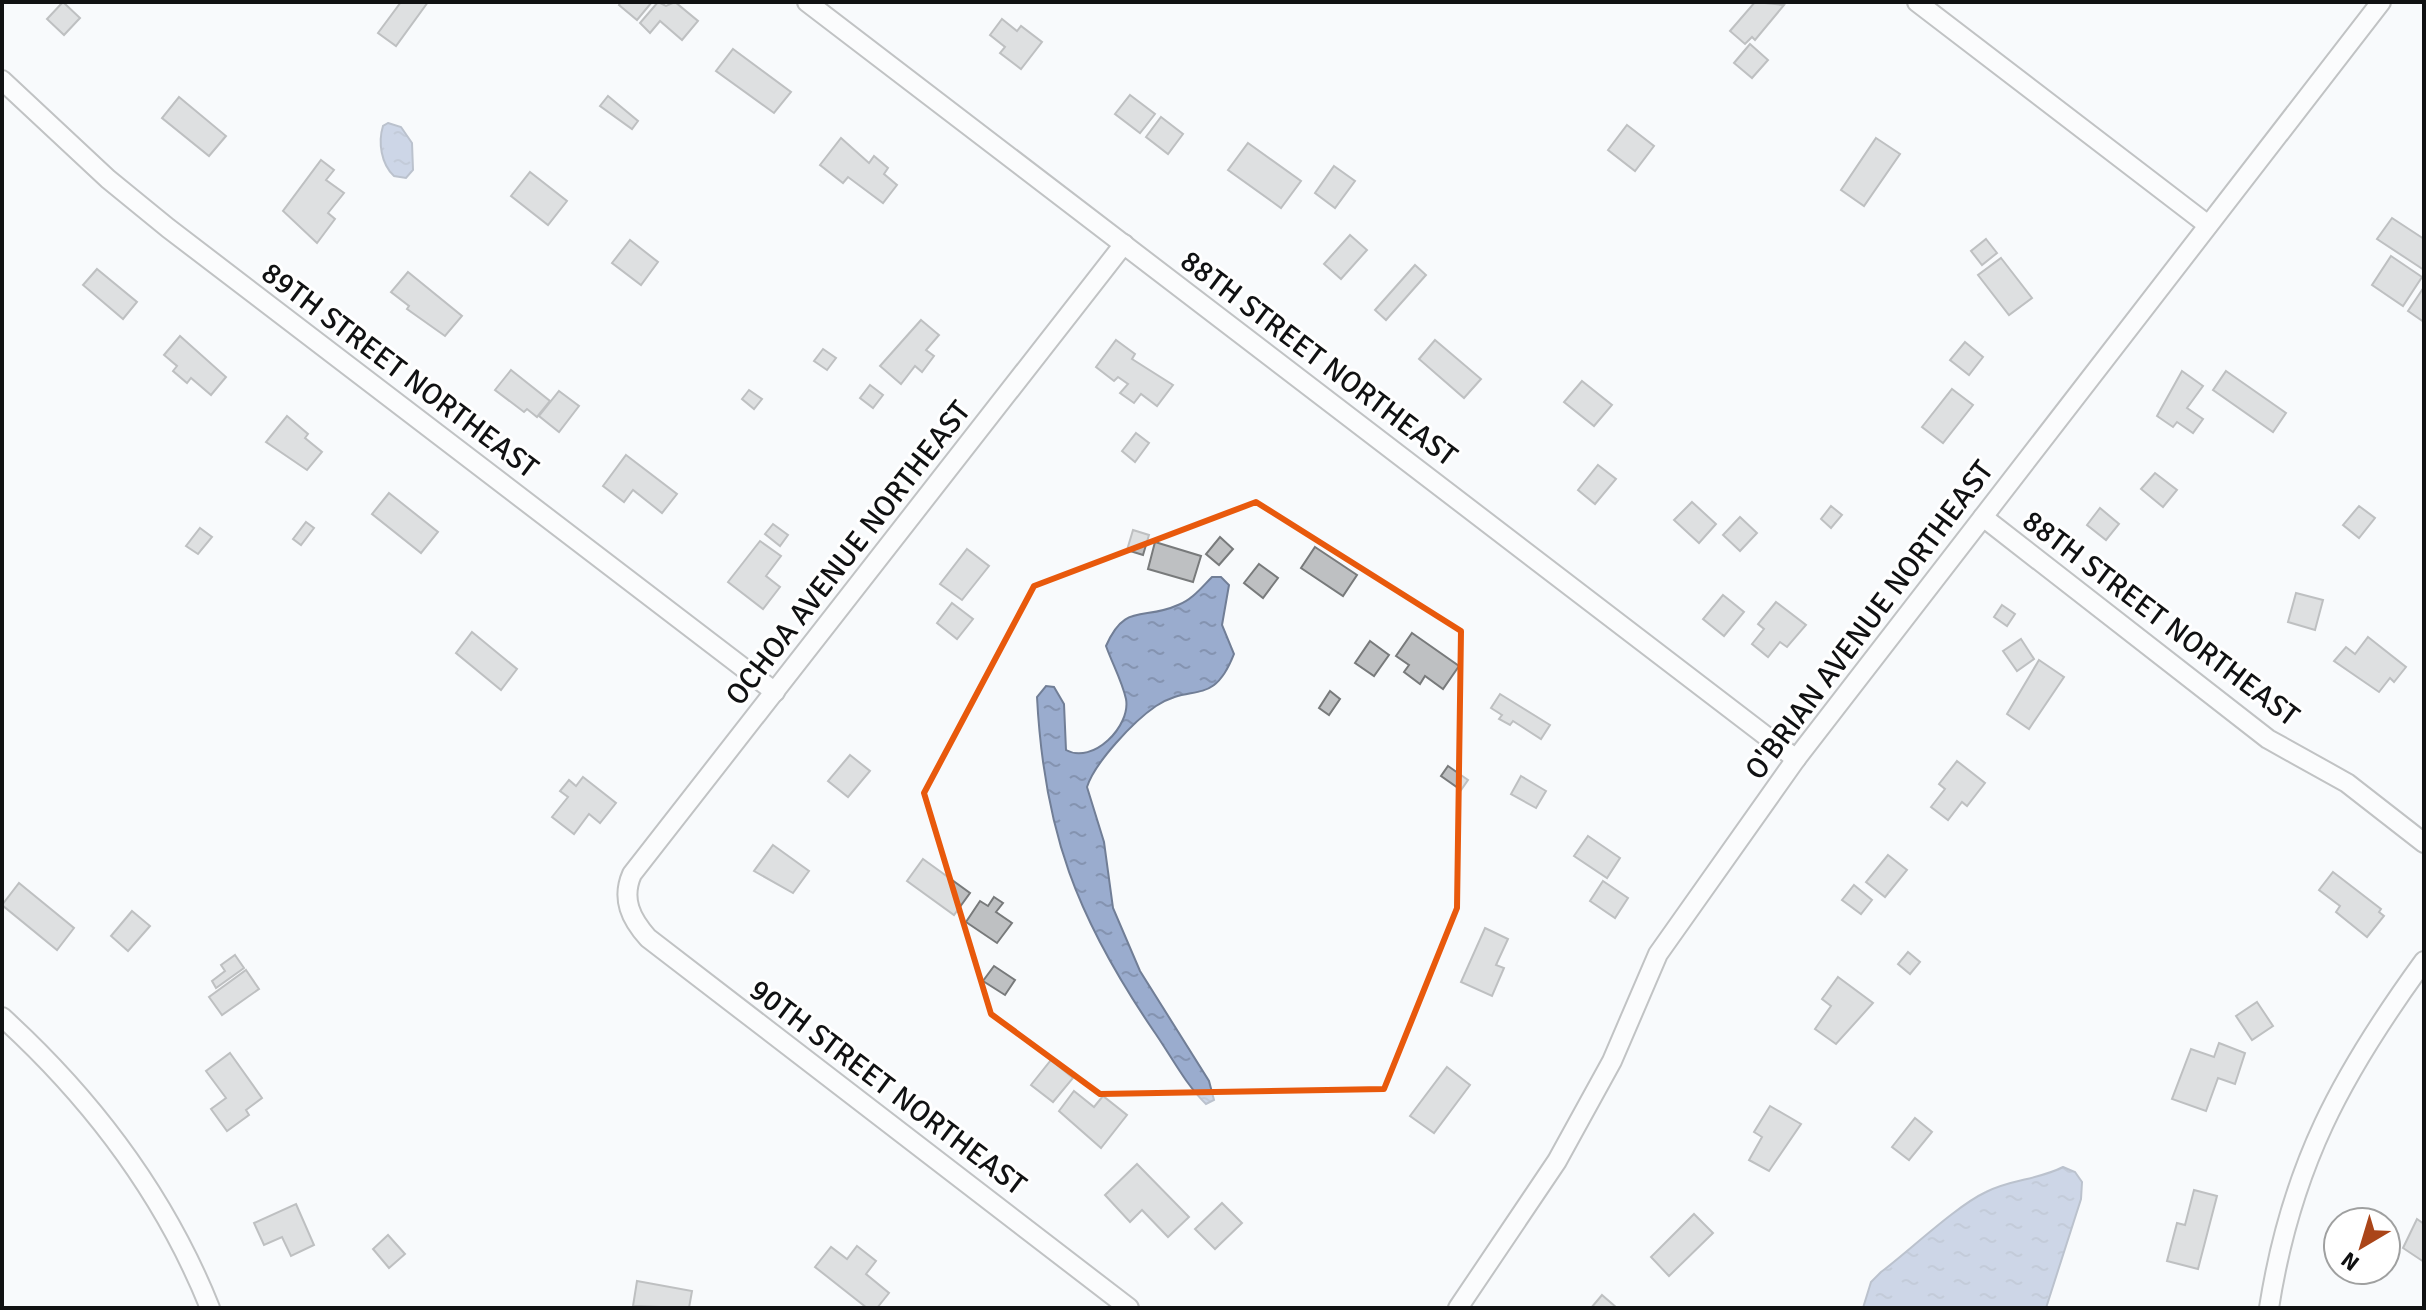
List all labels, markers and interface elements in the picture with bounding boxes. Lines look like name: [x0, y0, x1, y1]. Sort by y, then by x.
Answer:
street label: 88TH STREET NORTHEAST: [1173, 242, 1464, 475]
street label: 89TH STREET NORTHEAST: [254, 254, 545, 487]
street label: OCHOA AVENUE NORTHEAST: [718, 394, 979, 713]
street label: O'BRIAN AVENUE NORTHEAST: [1737, 453, 2002, 787]
street label: 88TH STREET NORTHEAST: [2015, 502, 2306, 735]
street label: 90TH STREET NORTHEAST: [742, 971, 1033, 1204]
north arrow: [2322, 1206, 2402, 1286]
text: N: [2336, 1246, 2364, 1277]

